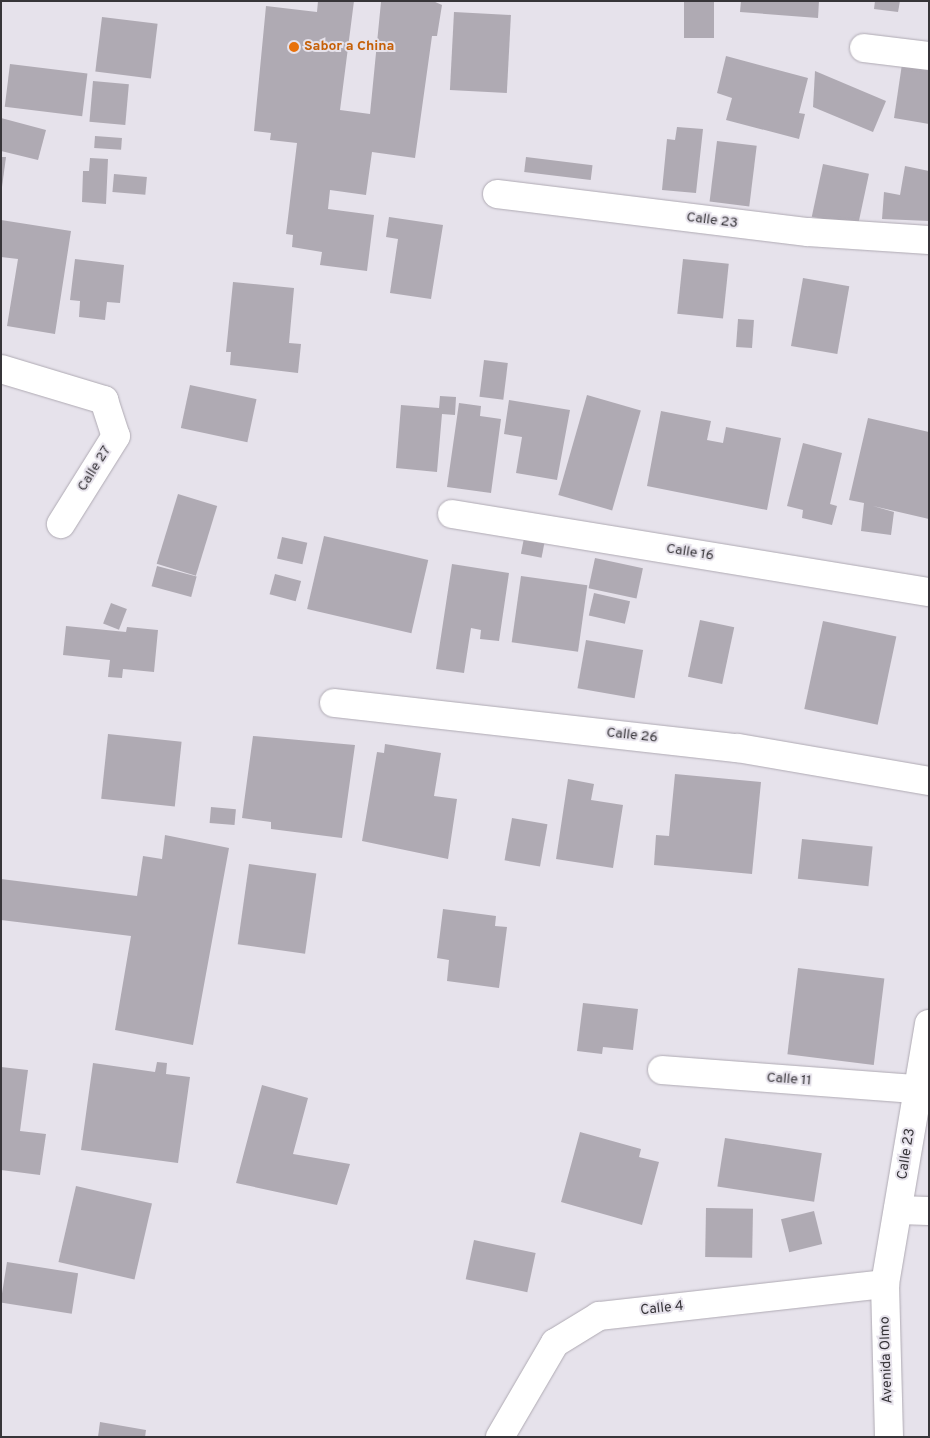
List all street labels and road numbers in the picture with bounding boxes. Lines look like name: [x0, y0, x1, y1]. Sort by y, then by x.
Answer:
street label: Calle 23: [685, 210, 739, 232]
street label: Calle 27: [75, 443, 115, 495]
street label: Calle 16: [665, 541, 715, 565]
street label: Calle 26: [606, 725, 658, 747]
street label: Calle 11: [766, 1070, 812, 1090]
street label: Calle 23: [895, 1127, 919, 1181]
street label: Calle 4: [640, 1298, 684, 1320]
street label: Avenida Olmo: [877, 1316, 897, 1404]

